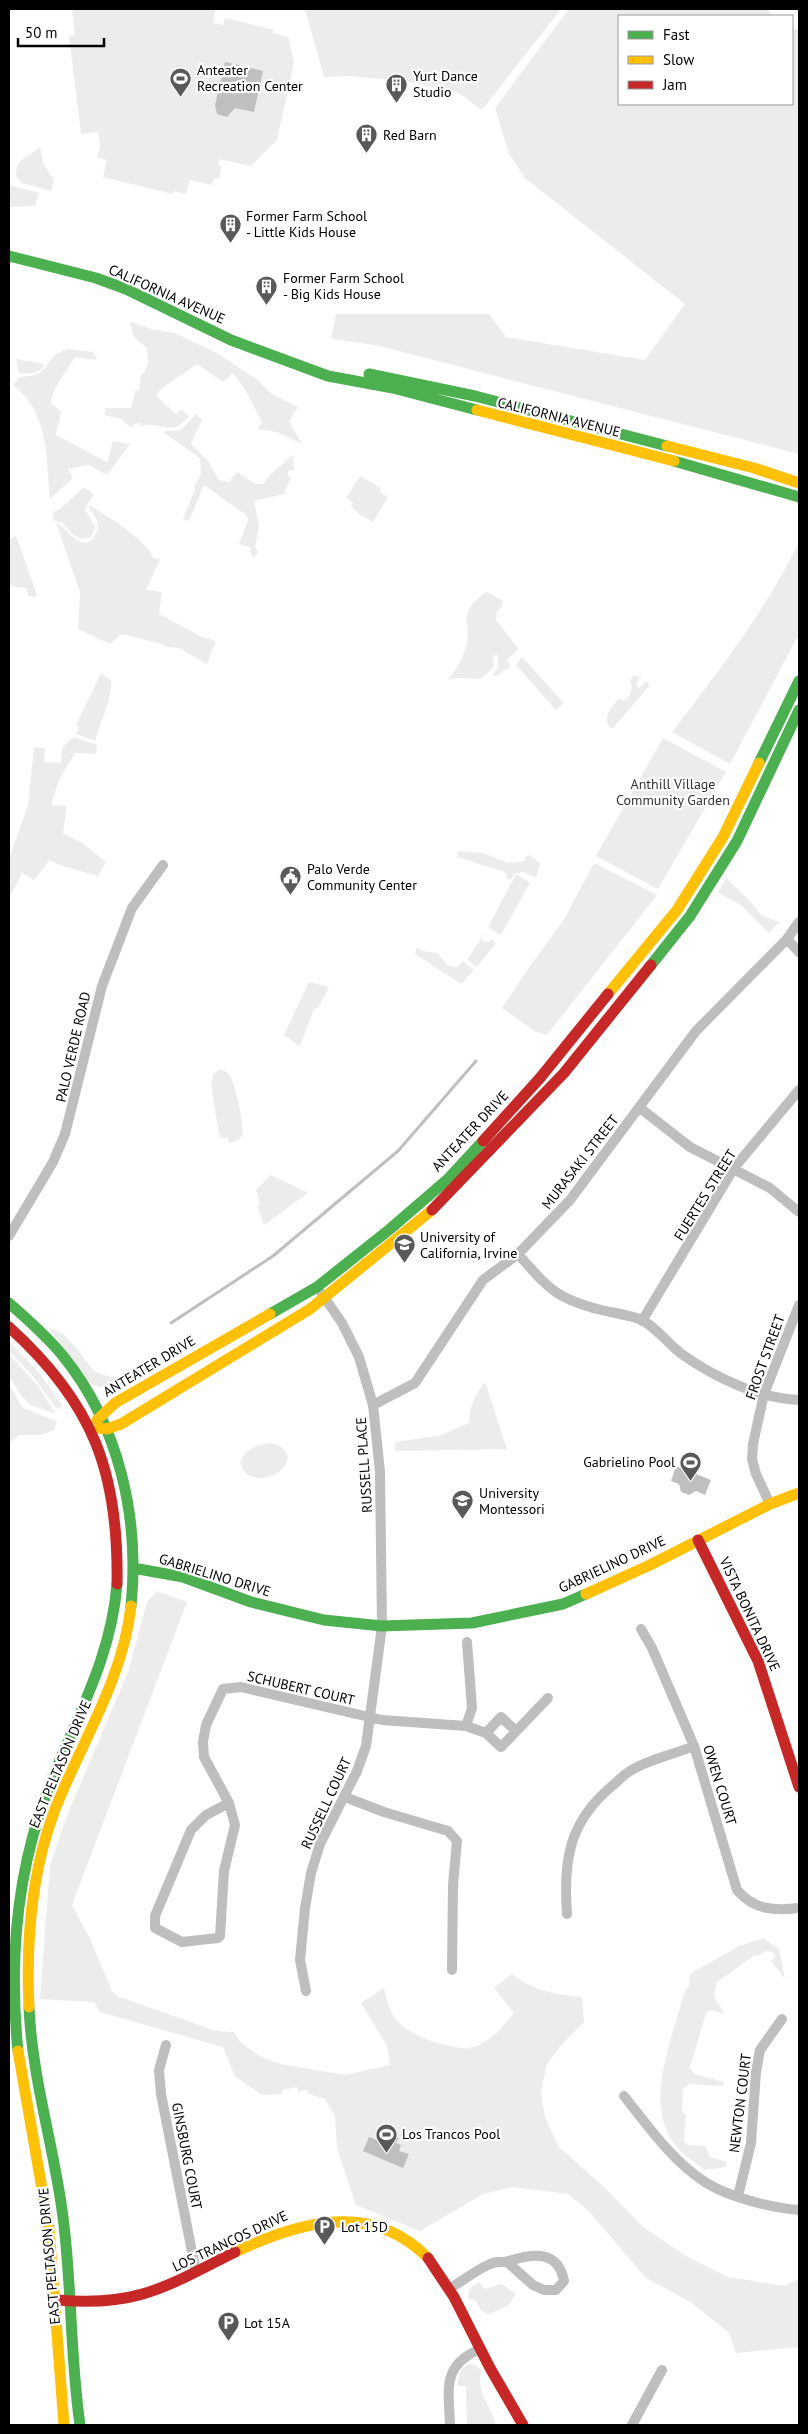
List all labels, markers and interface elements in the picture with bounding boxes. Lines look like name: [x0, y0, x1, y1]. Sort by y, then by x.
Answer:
scale bar: [18, 15, 104, 47]
legend: [618, 15, 793, 105]
text: 50 m: [25, 23, 58, 42]
text: Fast: [663, 25, 690, 44]
text: Slow: [663, 50, 694, 69]
place label: Anteater Recreation Center: [197, 61, 303, 95]
sports icon: Anteater Recreation Center: [169, 66, 193, 97]
place label: Yurt Dance Studio: [413, 67, 478, 101]
building icon: Yurt Dance Studio: [385, 72, 409, 103]
text: Jam: [662, 75, 687, 94]
building icon: Red Barn: [355, 123, 379, 154]
place label: Red Barn: [383, 126, 437, 144]
place label: Former Farm School - Little Kids House: [246, 207, 367, 241]
building icon: Former Farm School - Little Kids House: [218, 212, 242, 243]
street label: CALIFORNIA AVENUE: [106, 260, 228, 328]
place label: Former Farm School - Big Kids House: [283, 269, 404, 303]
building icon: Former Farm School - Big Kids House: [255, 274, 279, 305]
street label: CALIFORNIA AVENUE: [496, 393, 622, 441]
park label: Anthill Village Community Garden: [616, 775, 730, 809]
place label: Palo Verde Community Center: [307, 860, 417, 894]
public building icon: Palo Verde Community Center: [279, 865, 303, 896]
street label: PALO VERDE ROAD: [52, 990, 94, 1104]
street label: ANTEATER DRIVE: [428, 1087, 512, 1175]
street label: MURASAKI STREET: [538, 1111, 623, 1213]
street label: FUERTES STREET: [670, 1146, 740, 1244]
place label: University of California, Irvine: [420, 1228, 517, 1262]
school or university icon: University of California, Irvine: [392, 1233, 416, 1264]
street label: FROST STREET: [741, 1312, 789, 1402]
street label: ANTEATER DRIVE: [100, 1331, 198, 1401]
street label: RUSSELL PLACE: [352, 1417, 376, 1513]
sports icon: Gabrielino Pool: [679, 1450, 703, 1481]
place label: Gabrielino Pool: [583, 1453, 675, 1471]
place label: University Montessori: [479, 1484, 545, 1518]
school or university icon: University Montessori: [451, 1489, 475, 1520]
street label: GABRIELINO DRIVE: [556, 1531, 668, 1597]
street label: GABRIELINO DRIVE: [157, 1549, 273, 1601]
street label: VISTA BONITA DRIVE: [715, 1553, 784, 1674]
street label: SCHUBERT COURT: [246, 1667, 357, 1709]
street label: EAST PELTASON DRIVE: [25, 1697, 95, 1831]
street label: OWEN COURT: [699, 1743, 741, 1828]
street label: RUSSELL COURT: [297, 1754, 355, 1852]
street label: NEWTON COURT: [725, 2052, 755, 2154]
street label: GINSBURG COURT: [168, 2101, 206, 2211]
sports icon: Los Trancos Pool: [374, 2122, 398, 2153]
place label: Los Trancos Pool: [402, 2125, 500, 2143]
street label: EAST PELTASON DRIVE: [34, 2187, 64, 2325]
street label: LOS TRANCOS DRIVE: [169, 2206, 291, 2276]
parking icon: Lot 15D: [313, 2215, 337, 2246]
place label: Lot 15D: [341, 2218, 388, 2236]
parking icon: Lot 15A: [216, 2311, 240, 2342]
place label: Lot 15A: [244, 2314, 291, 2332]

